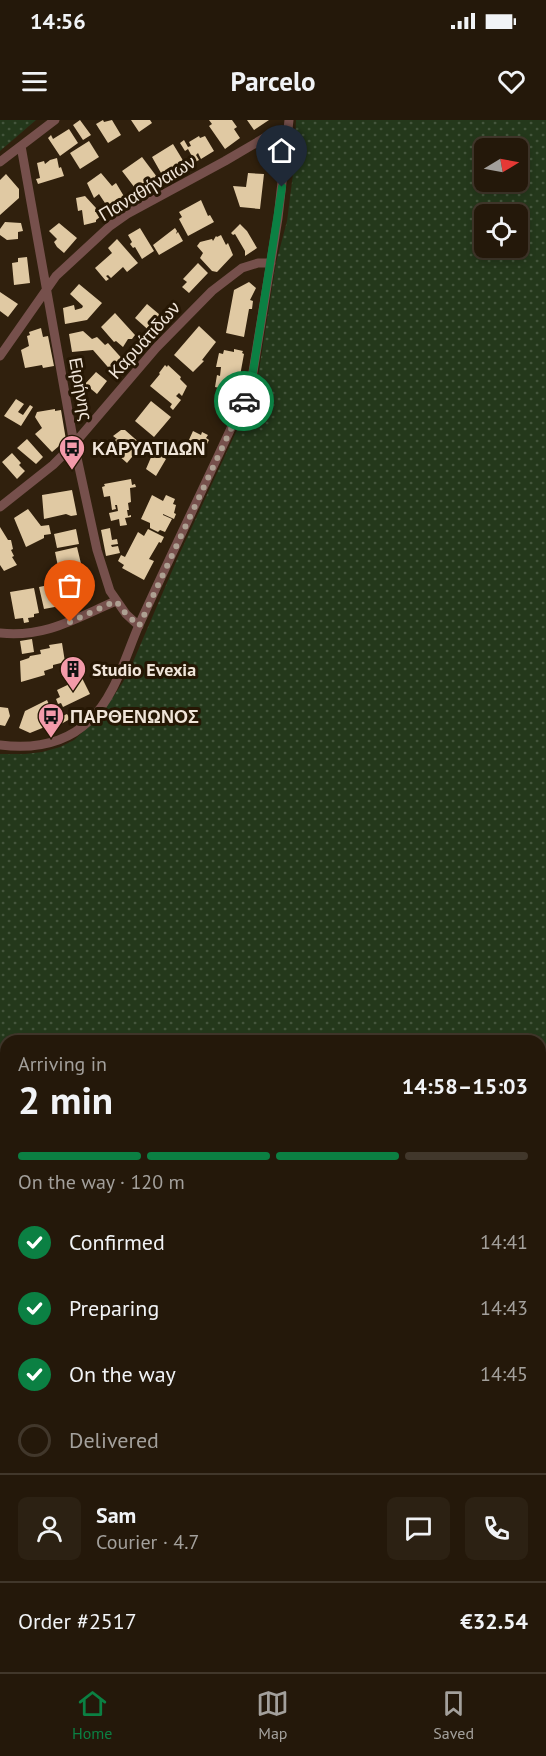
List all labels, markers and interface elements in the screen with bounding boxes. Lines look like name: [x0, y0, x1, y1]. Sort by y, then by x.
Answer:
text: 14:56: [30, 7, 86, 35]
text: Parcelo: [231, 64, 315, 98]
icon: menu: [18, 65, 51, 98]
icon: heart: [495, 65, 528, 98]
pin: [256, 125, 307, 187]
icon: home: [265, 134, 298, 167]
north arrow: [474, 138, 528, 192]
map controls: [474, 138, 528, 258]
street label: Παναθήναιων: [94, 150, 200, 226]
button: locate: [474, 204, 528, 258]
street label: Καρυάτιδων: [103, 296, 185, 384]
street label: Ειρήνης: [64, 356, 98, 423]
courier: [214, 371, 274, 431]
icon: car: [228, 385, 261, 418]
bus stop icon: ΚΑΡΥΑΤΙΔΩΝ: [57, 433, 87, 471]
place label: ΚΑΡΥΑΤΙΔΩΝ: [92, 437, 205, 460]
pin: [44, 560, 95, 622]
icon: bag: [53, 569, 86, 602]
building icon: Studio Evexia: [58, 654, 88, 692]
place label: Studio Evexia: [92, 658, 196, 681]
bus stop icon: ΠΑΡΘΕΝΩΝΟΣ: [36, 701, 66, 739]
place label: ΠΑΡΘΕΝΩΝΟΣ: [70, 705, 199, 728]
text: Arriving in: [18, 1051, 107, 1077]
text: 14:58–15:03: [402, 1072, 528, 1100]
text: 2 min: [18, 1074, 113, 1125]
text: On the way · 120 m: [18, 1169, 185, 1195]
icon: check: [18, 1226, 51, 1259]
text: Confirmed: [69, 1228, 165, 1256]
text: 14:41: [480, 1229, 528, 1255]
icon: check: [18, 1292, 51, 1325]
text: Preparing: [69, 1294, 159, 1322]
text: 14:43: [480, 1295, 528, 1321]
icon: check: [18, 1358, 51, 1391]
text: On the way: [69, 1360, 176, 1388]
text: 14:45: [480, 1361, 528, 1387]
text: Delivered: [69, 1426, 159, 1454]
button: person: [18, 1497, 81, 1560]
button: chat: [387, 1497, 450, 1560]
button: phone: [465, 1497, 528, 1560]
text: Sam: [96, 1501, 136, 1529]
text: Courier · 4.7: [96, 1529, 199, 1555]
text: Order #2517: [18, 1607, 137, 1635]
text: €32.54: [460, 1607, 528, 1635]
tab: Home: [72, 1687, 112, 1743]
tab: Map: [256, 1687, 289, 1743]
tab: Saved: [433, 1687, 474, 1743]

